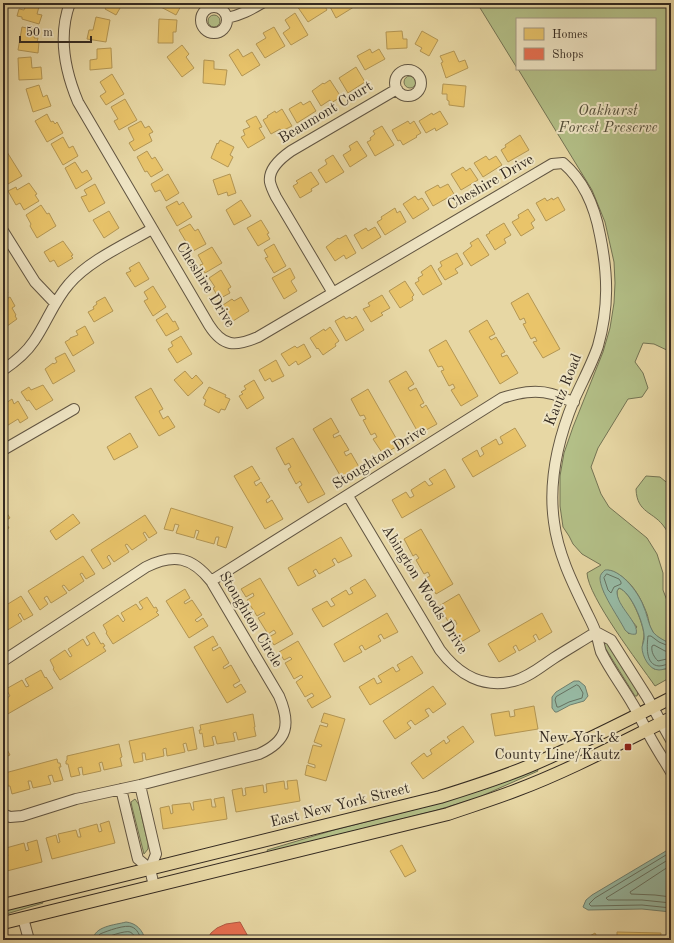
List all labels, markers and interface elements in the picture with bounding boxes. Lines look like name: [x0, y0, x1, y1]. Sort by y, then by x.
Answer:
scale bar: [20, 18, 91, 44]
legend: [516, 18, 656, 70]
text: 50 m: [26, 26, 53, 39]
text: Homes: [552, 29, 588, 41]
text: Shops: [552, 49, 583, 61]
street label: Beaumont Court: [276, 79, 376, 147]
park label: Oakhurst Forest Preserve: [557, 104, 658, 136]
street label: Cheshire Drive: [445, 152, 537, 214]
street label: Cheshire Drive: [173, 240, 237, 330]
street label: Kautz Road: [543, 352, 585, 428]
street label: Stoughton Drive: [331, 423, 430, 493]
street label: Abington Woods Drive: [378, 523, 470, 657]
street label: Stoughton Circle: [216, 569, 285, 671]
place label: New York & County Line/Kautz: [495, 731, 620, 763]
marker: New York & County Line/Kautz: [623, 742, 633, 752]
street label: East New York Street: [269, 781, 411, 831]

